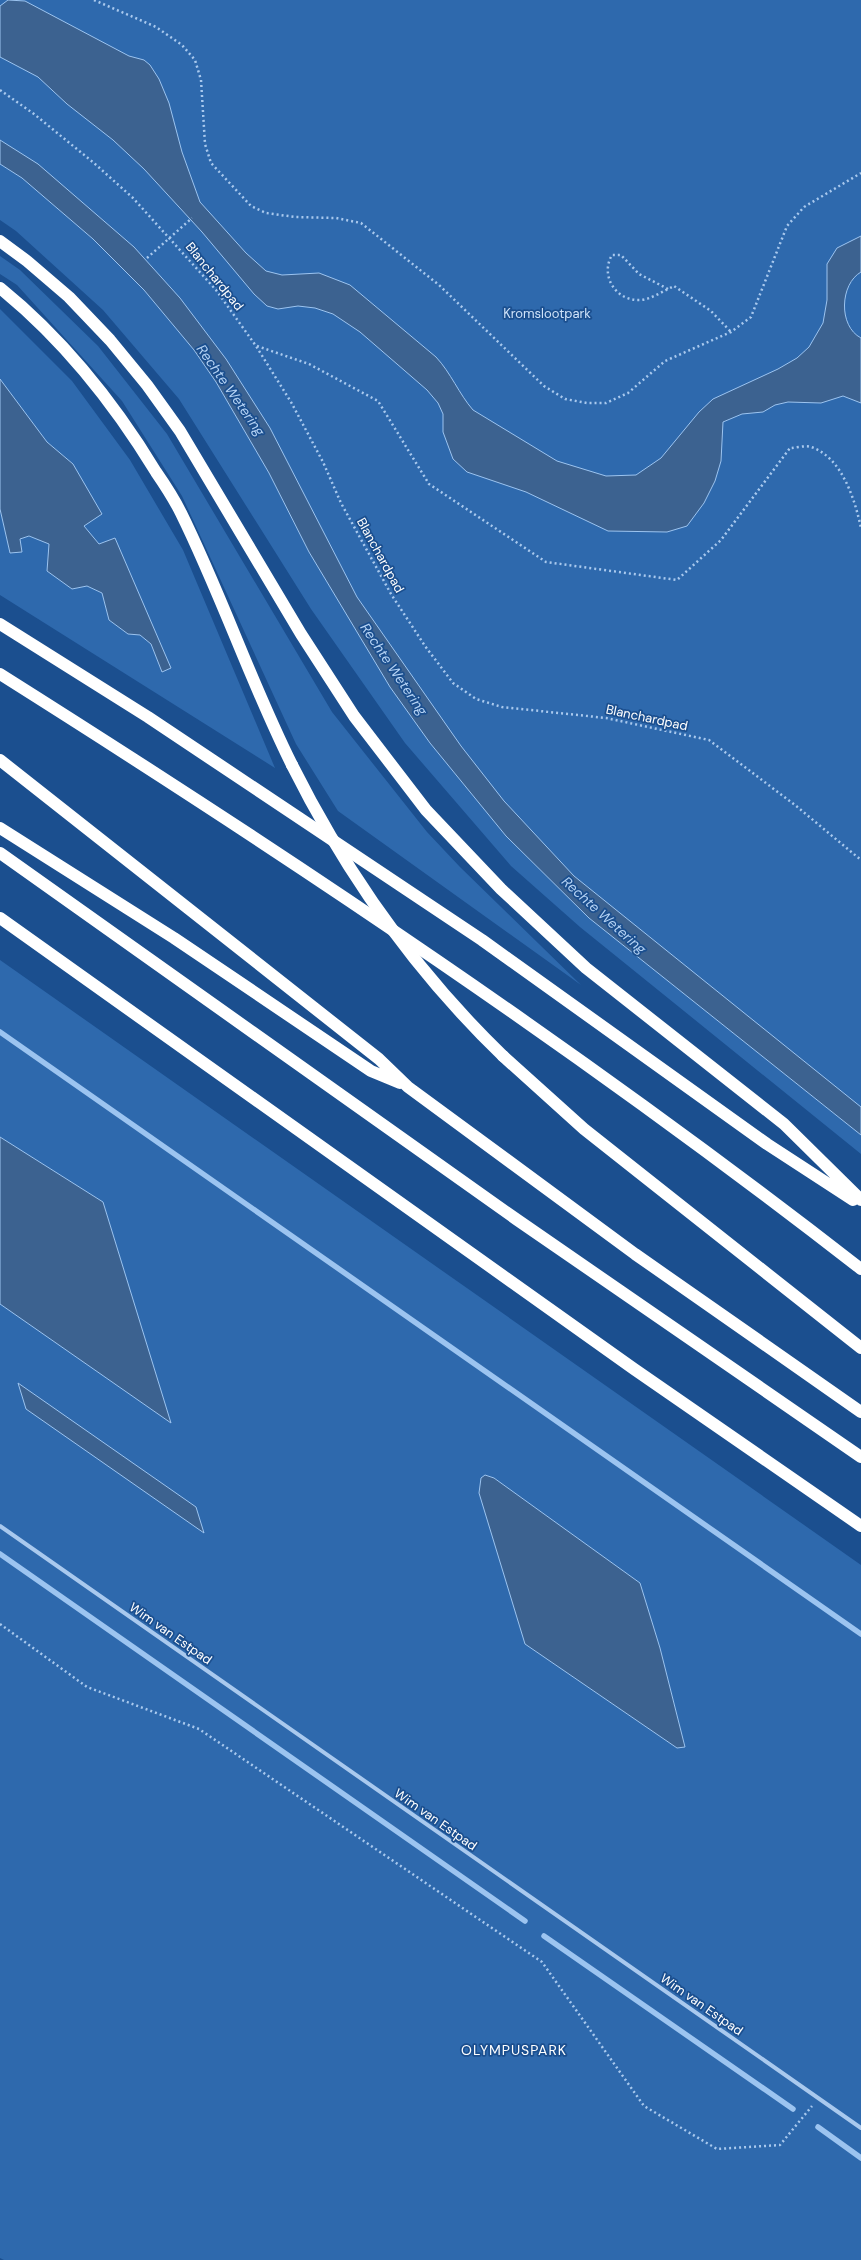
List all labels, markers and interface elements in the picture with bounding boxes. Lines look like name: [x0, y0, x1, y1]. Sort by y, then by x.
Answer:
street label: Blanchardpad: [182, 239, 247, 314]
park label: Kromslootpark: [503, 305, 591, 322]
water label: Rechte Wetering: [193, 341, 269, 439]
street label: Blanchardpad: [353, 515, 408, 596]
water label: Rechte Wetering: [356, 619, 432, 719]
street label: Blanchardpad: [604, 701, 689, 734]
water label: Rechte Wetering: [558, 872, 650, 958]
street label: Wim van Estpad: [126, 1599, 215, 1668]
street label: Wim van Estpad: [391, 1785, 480, 1854]
street label: Wim van Estpad: [657, 1970, 746, 2039]
district label: OLYMPUSPARK: [461, 2041, 567, 2059]

